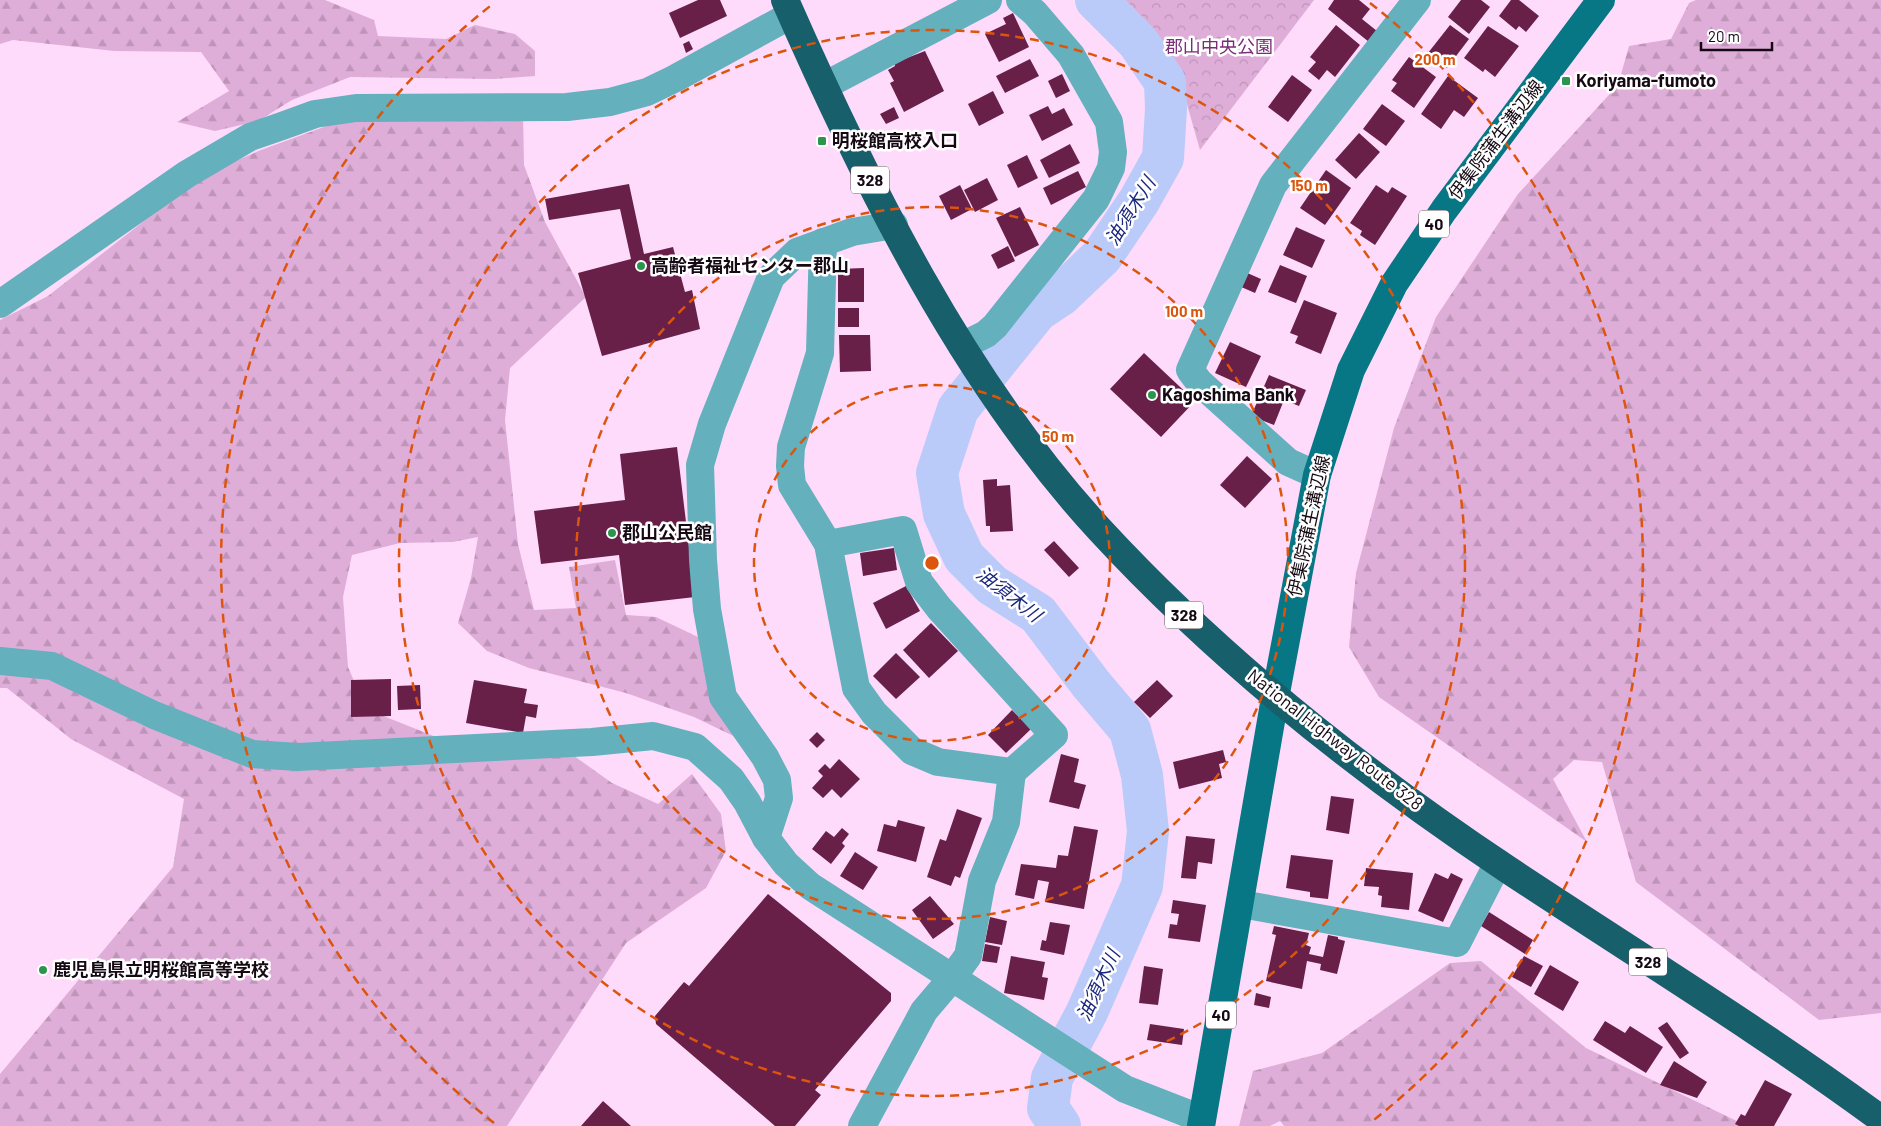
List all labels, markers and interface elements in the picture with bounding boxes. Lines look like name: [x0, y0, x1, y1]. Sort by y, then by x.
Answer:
scale bar: [1701, 20, 1772, 52]
text: 20 m: [1708, 27, 1740, 45]
park label: 郡山中央公園: [1165, 35, 1273, 57]
text: 200 m: [1414, 50, 1456, 68]
place label: Koriyama-fumoto: [1576, 69, 1716, 91]
street label: 伊集院蒲生溝辺線: [1443, 75, 1547, 204]
marker: Koriyama-fumoto: [1560, 75, 1572, 87]
place label: 明桜館高校入口: [832, 129, 958, 151]
marker: 明桜館高校入口: [816, 135, 828, 147]
road number: 328: [851, 166, 889, 194]
water label: 油須木川: [1100, 171, 1161, 249]
text: 150 m: [1290, 176, 1328, 194]
road number: 40: [1419, 210, 1449, 238]
place label: 高齢者福祉センター郡山: [651, 254, 849, 276]
marker: 高齢者福祉センター郡山: [635, 260, 647, 272]
text: 100 m: [1165, 302, 1203, 320]
place label: Kagoshima Bank: [1162, 383, 1295, 405]
marker: Kagoshima Bank: [1146, 389, 1158, 401]
text: 50 m: [1042, 427, 1074, 445]
street label: 伊集院蒲生溝辺線: [1282, 453, 1334, 599]
place label: 郡山公民館: [622, 521, 712, 543]
marker: 郡山公民館: [606, 527, 618, 539]
centre of rings: [923, 554, 941, 572]
water label: 油須木川: [972, 561, 1048, 627]
road number: 328: [1165, 602, 1203, 628]
street label: National Highway Route 328: [1244, 664, 1428, 814]
water label: 油須木川: [1071, 944, 1125, 1024]
road number: 328: [1629, 949, 1667, 976]
place label: 鹿児島県立明桜館高等学校: [53, 958, 269, 980]
marker: 鹿児島県立明桜館高等学校: [37, 964, 49, 976]
road number: 40: [1206, 1002, 1236, 1028]

